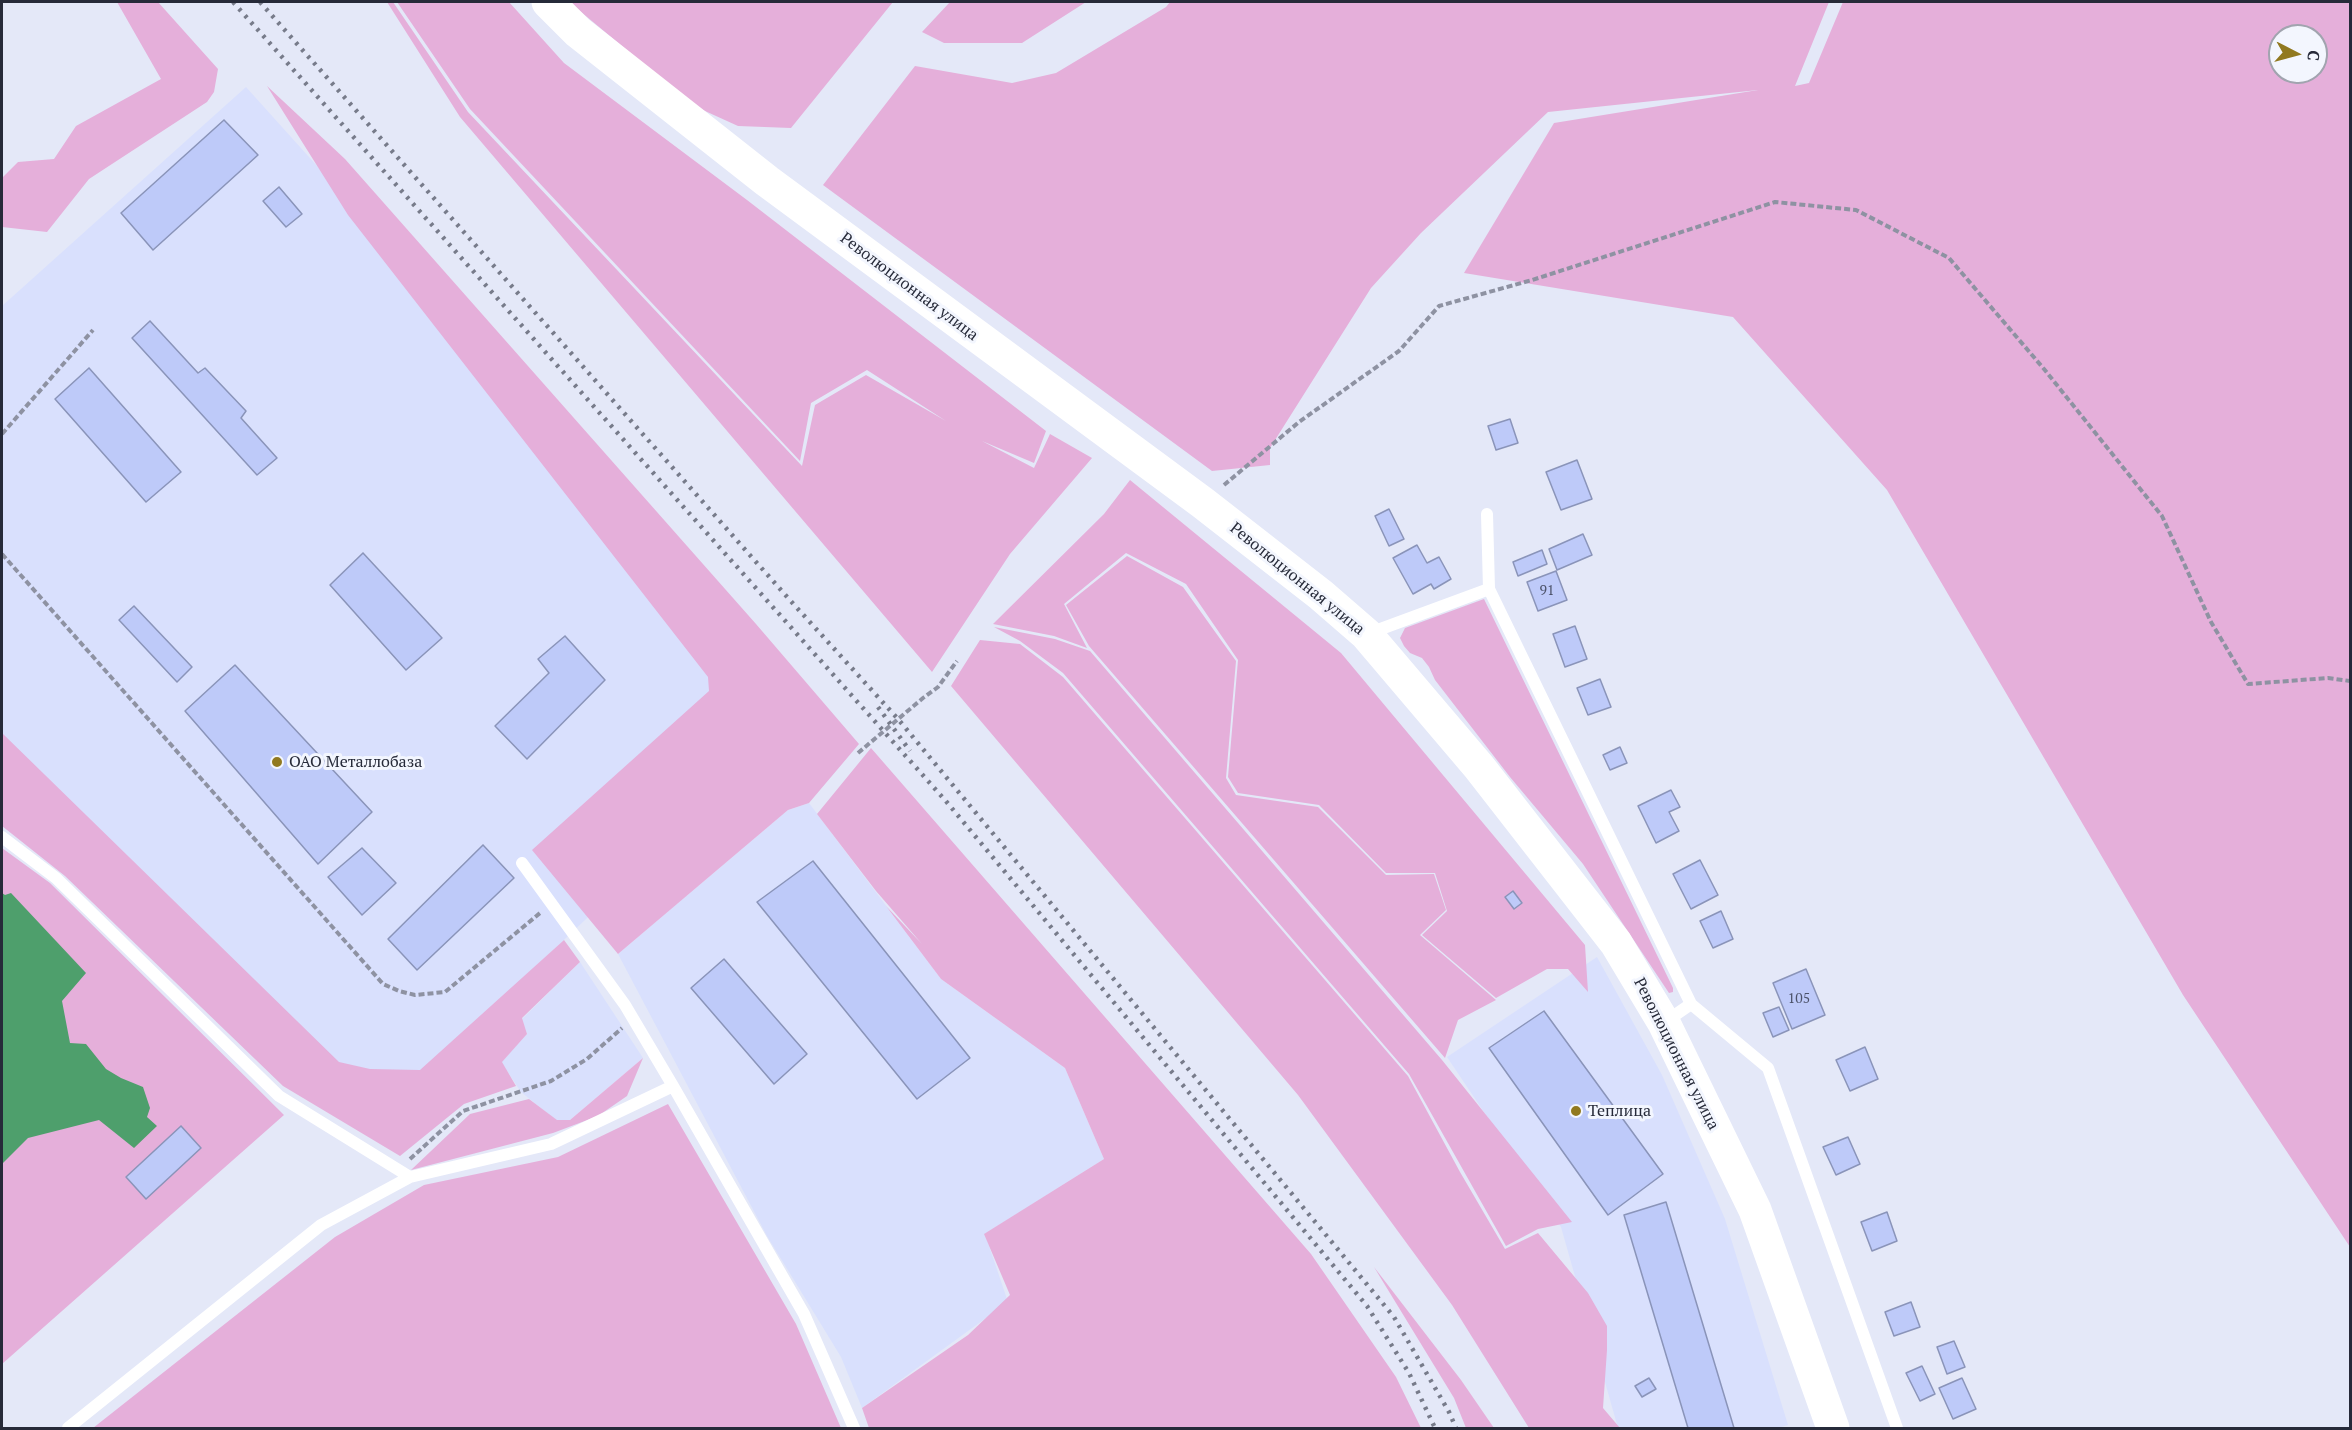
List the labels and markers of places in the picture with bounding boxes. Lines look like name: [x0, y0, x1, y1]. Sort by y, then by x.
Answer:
place label: ОАО Металлобаза: [289, 752, 422, 772]
marker: ОАО Металлобаза: [270, 755, 284, 769]
place label: Теплица: [1588, 1101, 1651, 1121]
marker: Теплица: [1569, 1104, 1583, 1118]

